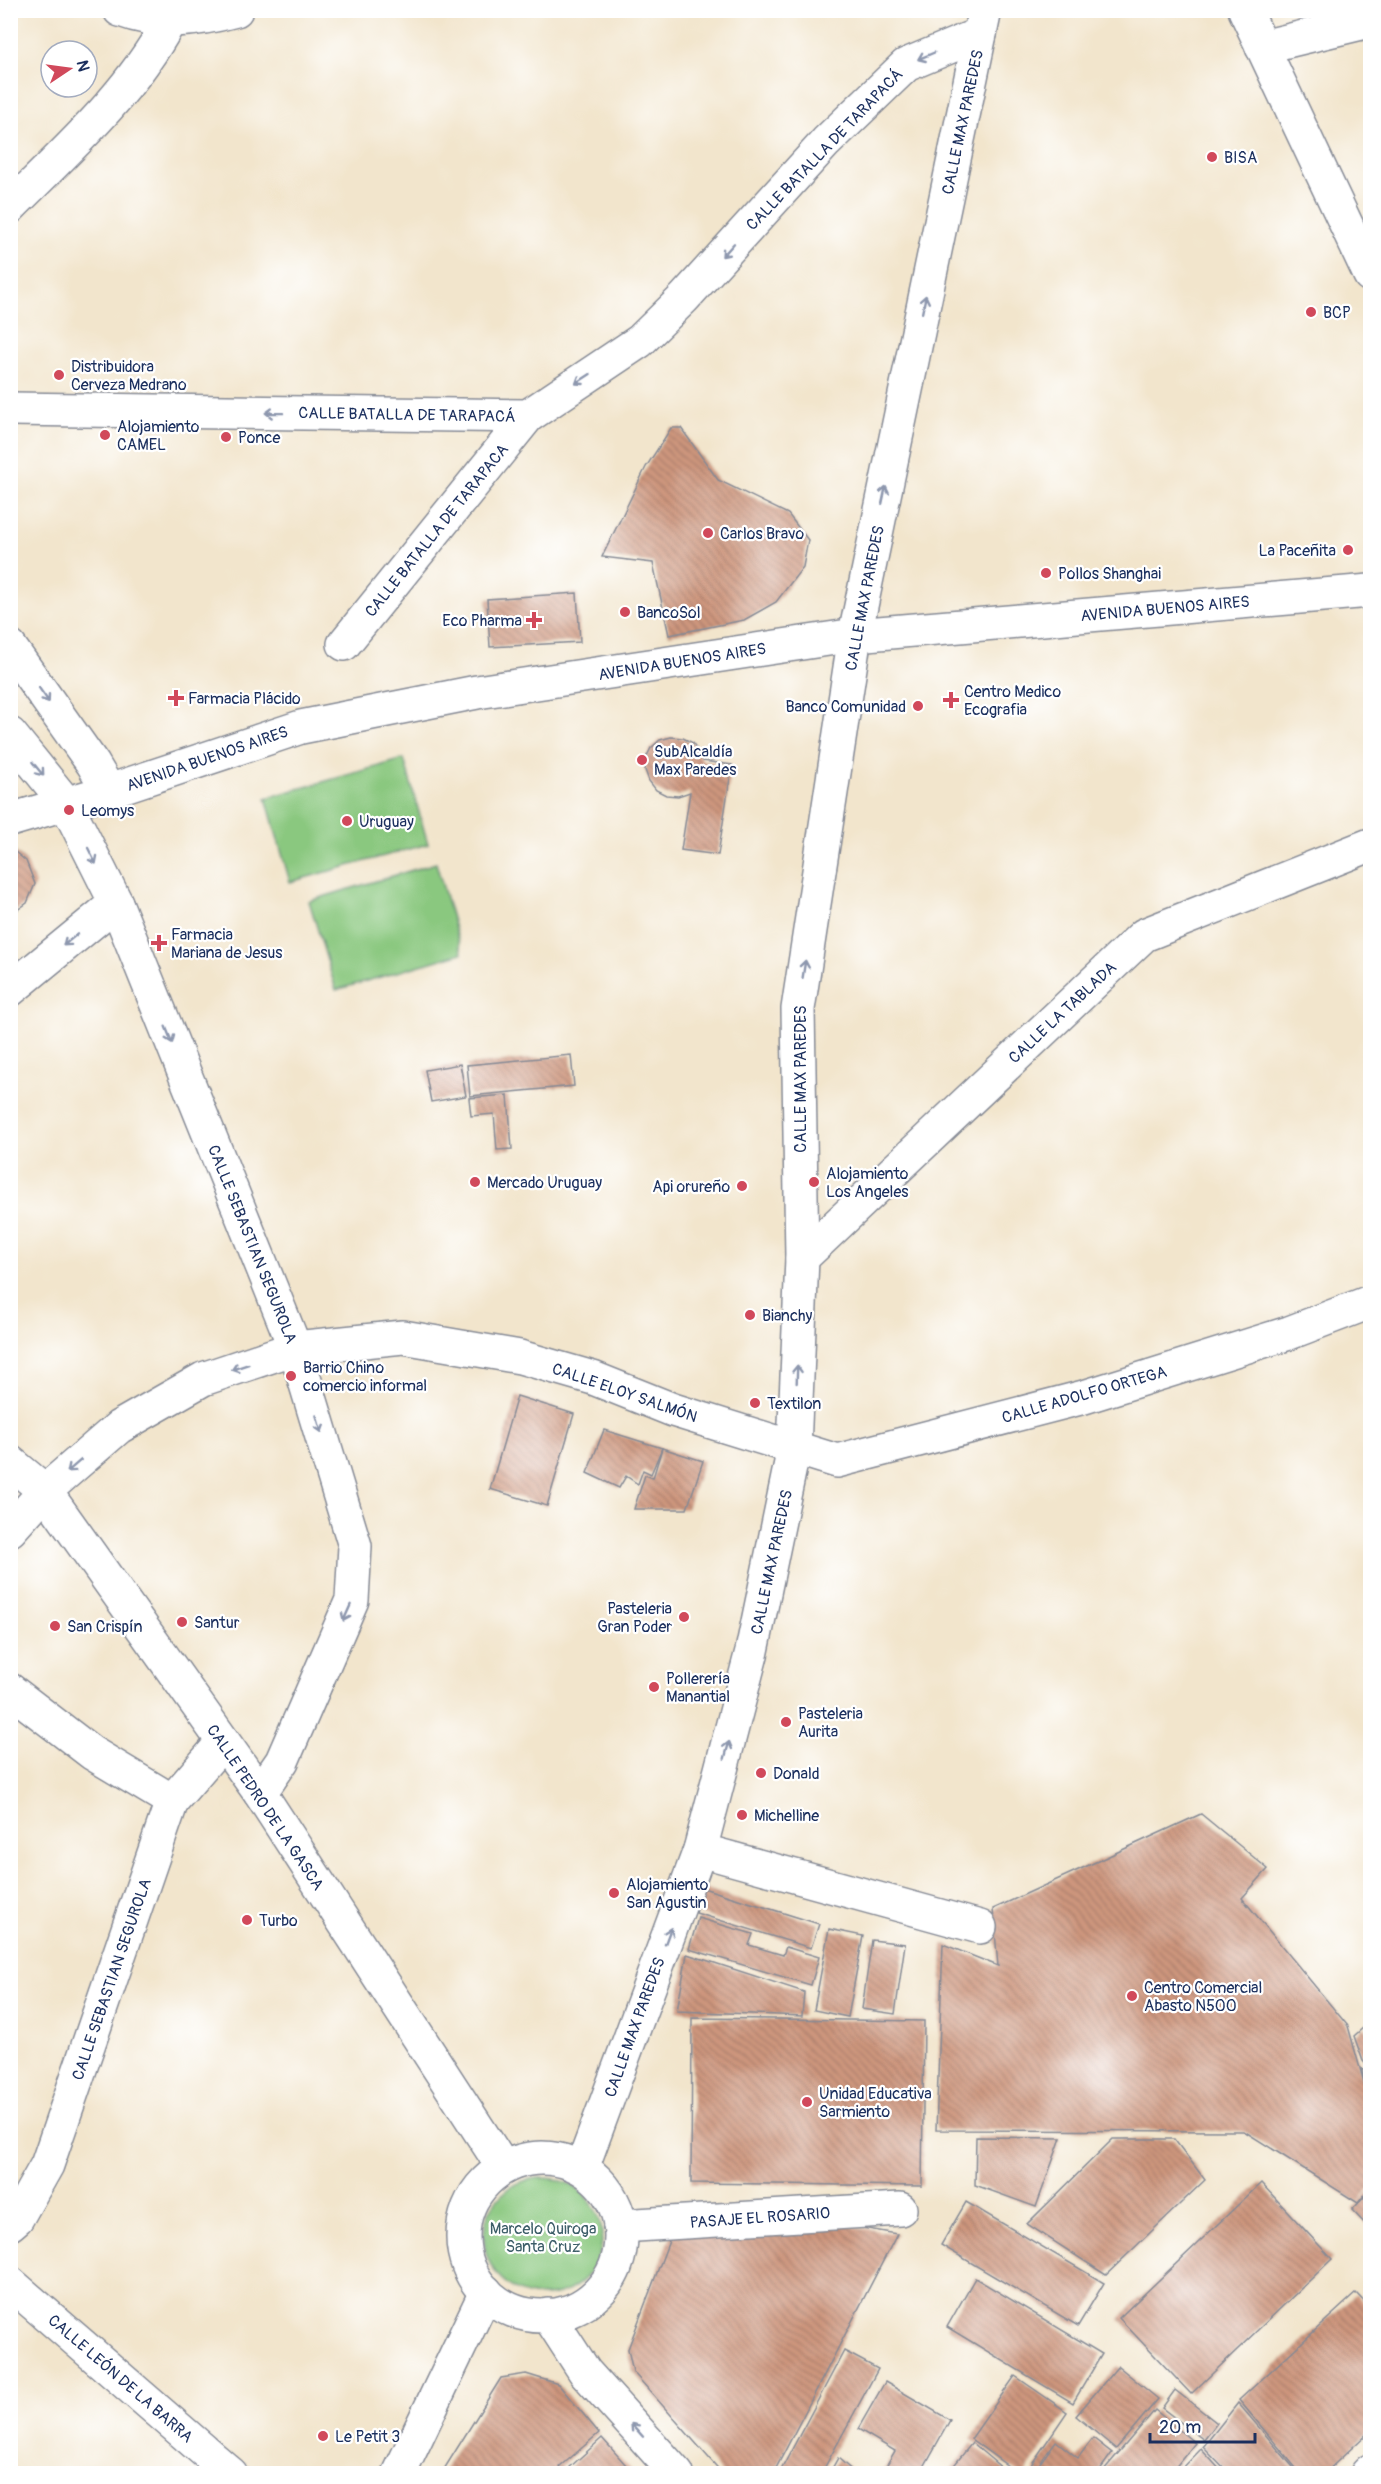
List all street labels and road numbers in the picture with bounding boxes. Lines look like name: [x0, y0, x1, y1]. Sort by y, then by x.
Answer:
street label: CALLE MAX PAREDES: [938, 48, 988, 196]
street label: CALLE BATALLA DE TARAPACÁ: [742, 65, 907, 235]
street label: CALLE BATALLA DE TARAPACÁ: [298, 403, 516, 427]
street label: CALLE BATALLA DE TARAPACA: [361, 440, 513, 621]
street label: CALLE MAX PAREDES: [841, 524, 889, 672]
street label: AVENIDA BUENOS AIRES: [1080, 592, 1250, 626]
street label: AVENIDA BUENOS AIRES: [597, 639, 767, 685]
street label: AVENIDA BUENOS AIRES: [124, 722, 291, 796]
street label: CALLE LA TABLADA: [1005, 958, 1121, 1068]
street label: CALLE MAX PAREDES: [791, 1005, 811, 1153]
street label: CALLE SEBASTIAN SEGUROLA: [203, 1142, 301, 1347]
street label: CALLE ELOY SALMÓN: [549, 1358, 700, 1427]
street label: CALLE ADOLFO ORTEGA: [1000, 1362, 1169, 1428]
street label: CALLE MAX PAREDES: [747, 1488, 797, 1636]
street label: CALLE PEDRO DE LA GASCA: [202, 1721, 328, 1894]
street label: CALLE SEBASTIAN SEGUROLA: [68, 1876, 156, 2083]
street label: CALLE MAX PAREDES: [600, 1955, 670, 2100]
street label: PASAJE EL ROSARIO: [689, 2203, 831, 2233]
street label: CALLE LEÓN DE LA BARRA: [44, 2310, 198, 2447]

